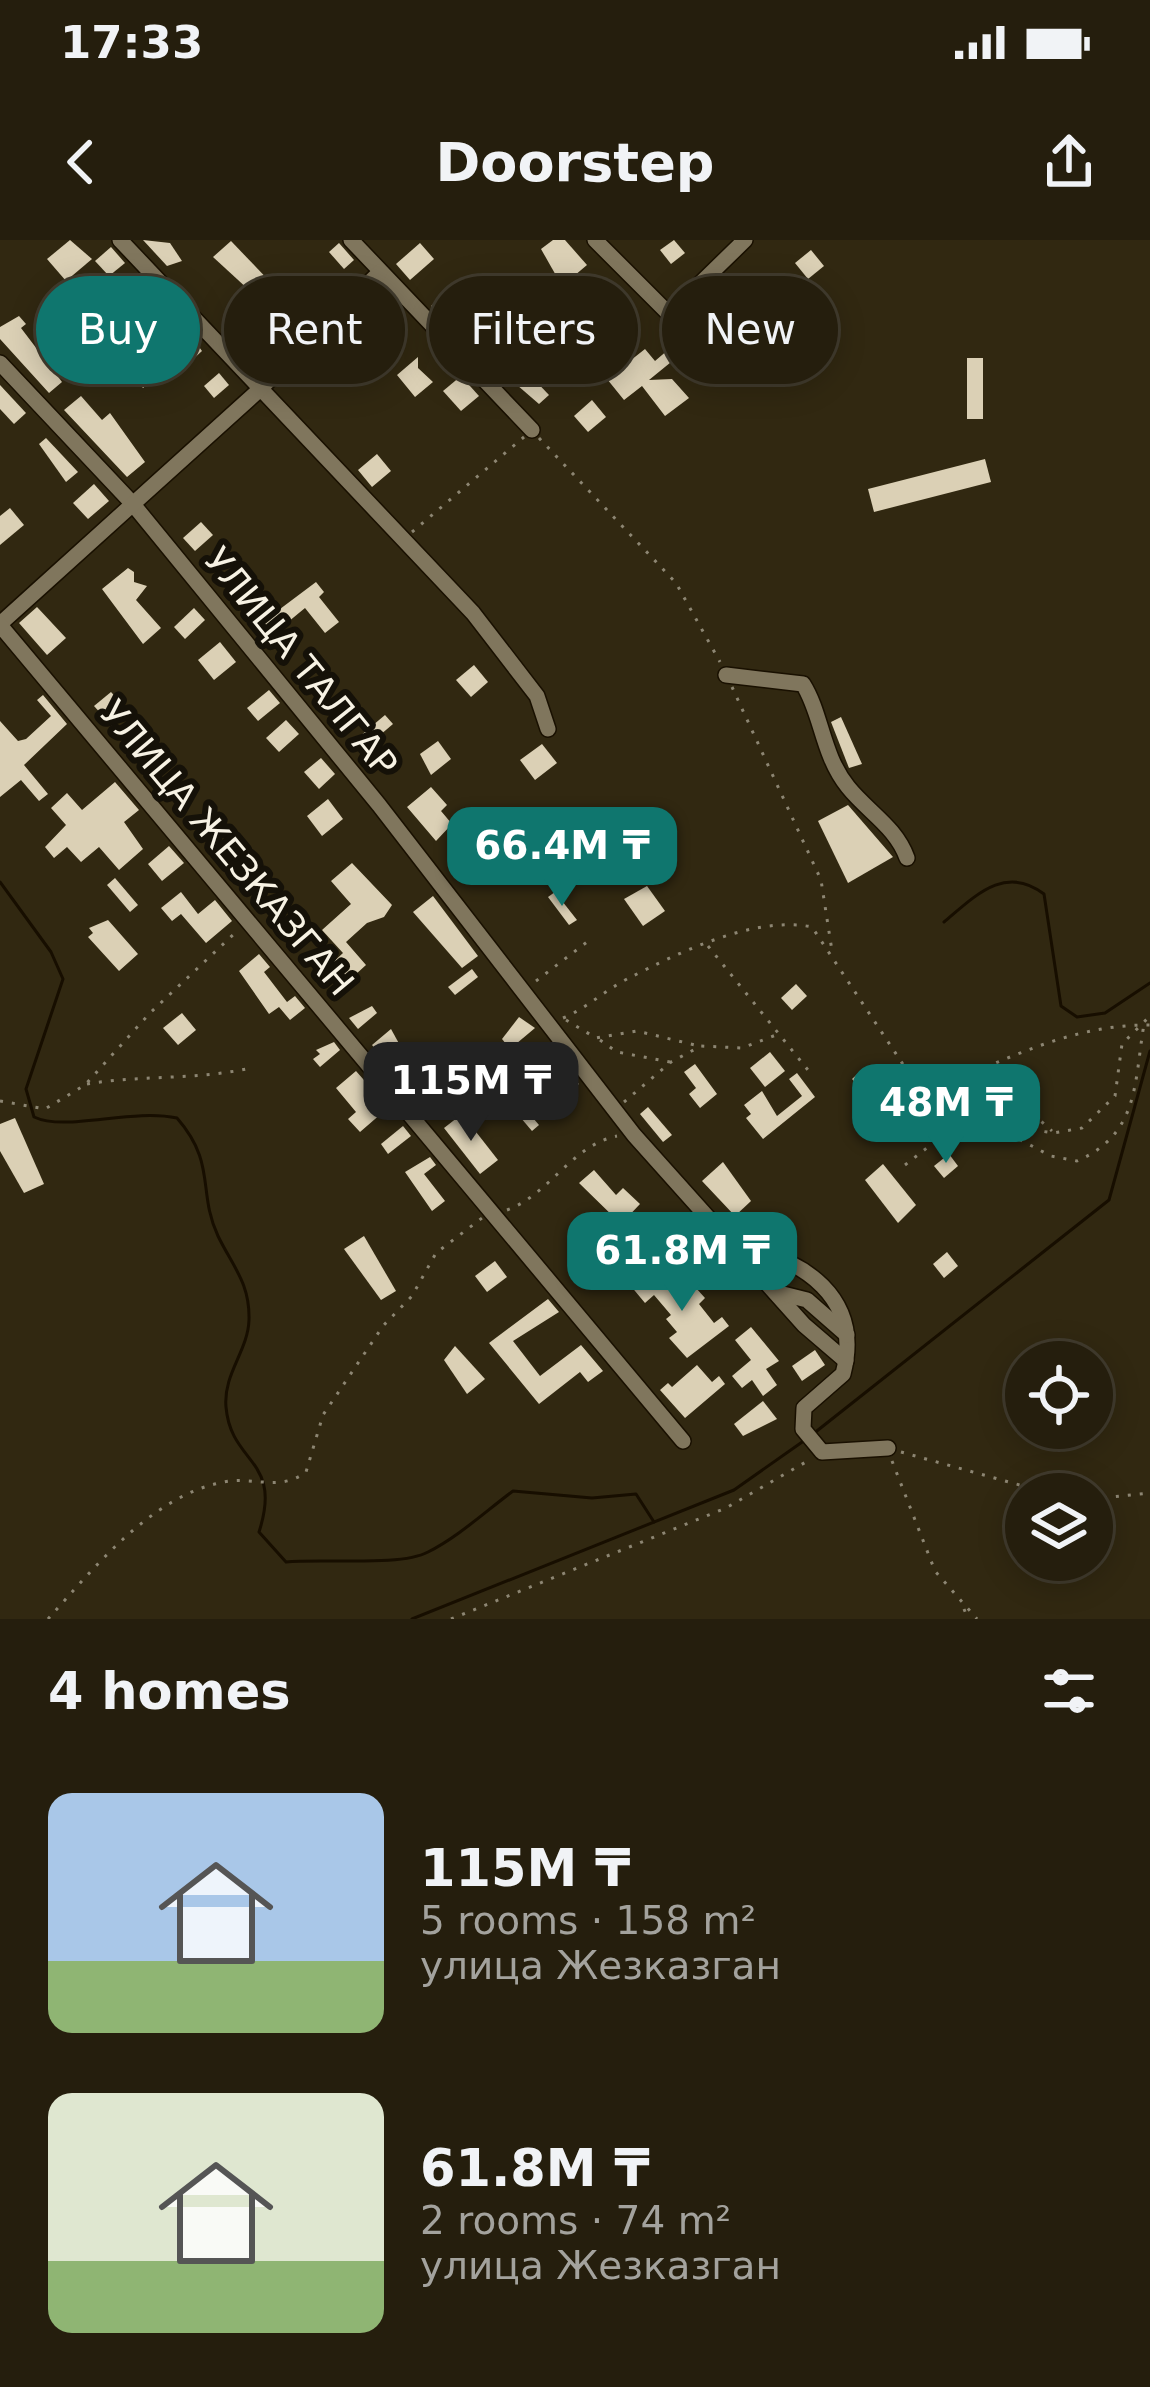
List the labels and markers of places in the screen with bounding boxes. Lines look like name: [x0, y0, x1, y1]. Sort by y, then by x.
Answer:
pin: 66.4M ₸: [451, 807, 673, 909]
pin: 115M ₸: [373, 1042, 569, 1144]
pin: 48M ₸: [862, 1064, 1030, 1166]
pin: 61.8M ₸: [571, 1212, 793, 1314]

